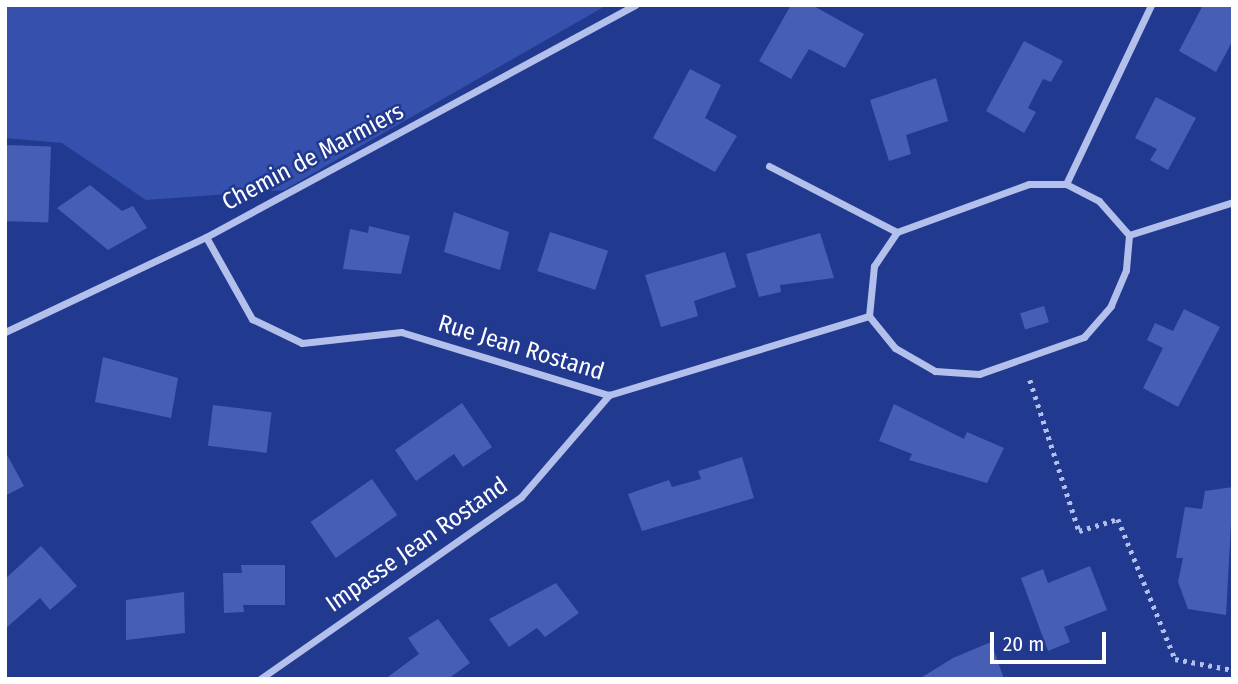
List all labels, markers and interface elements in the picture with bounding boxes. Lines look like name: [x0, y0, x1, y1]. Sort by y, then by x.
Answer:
street label: Chemin de Marmiers: [217, 97, 409, 217]
street label: Rue Jean Rostand: [435, 309, 607, 387]
street label: Impasse Jean Rostand: [321, 471, 513, 619]
scale bar: [993, 618, 1108, 662]
text: 20 m: [1003, 631, 1044, 657]

